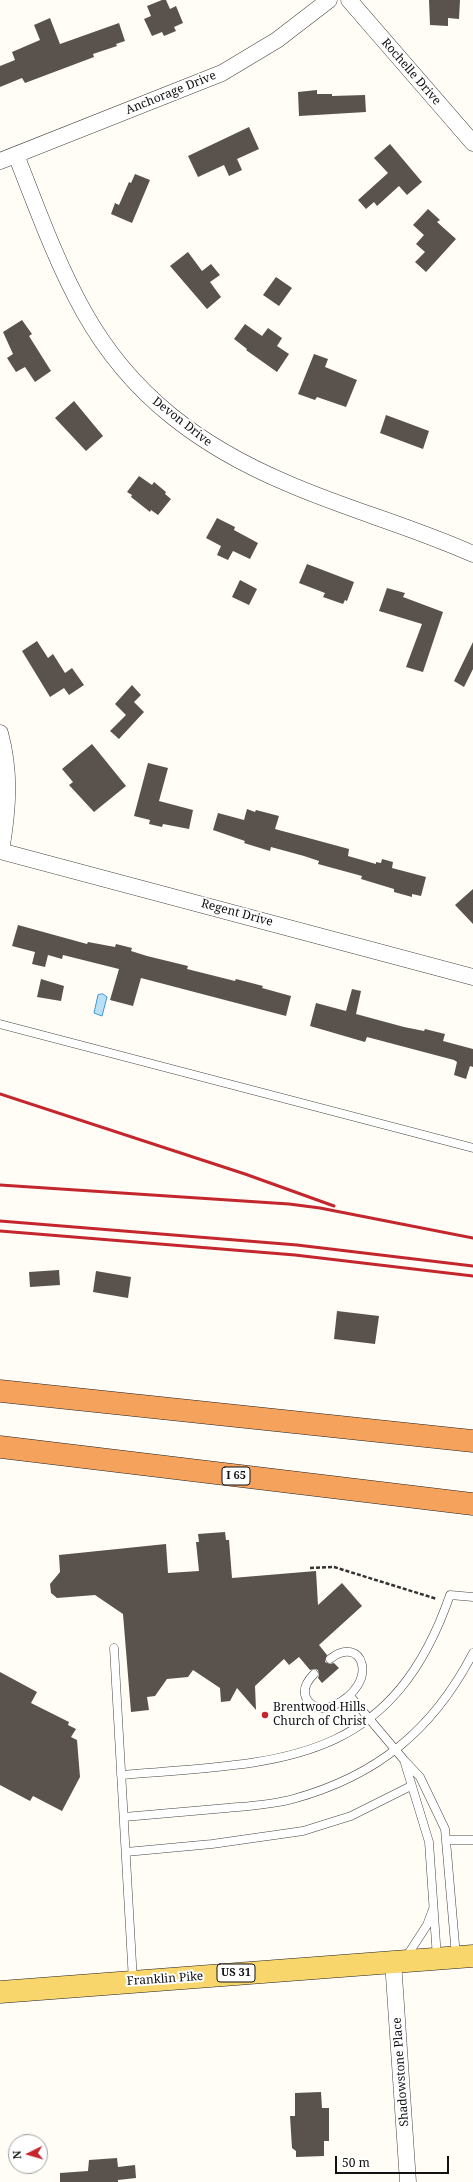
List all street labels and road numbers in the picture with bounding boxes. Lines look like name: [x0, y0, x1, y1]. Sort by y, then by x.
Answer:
street label: Rochelle Drive: [378, 36, 444, 108]
street label: Anchorage Drive: [124, 68, 218, 118]
street label: Devon Drive: [149, 394, 215, 450]
street label: Regent Drive: [199, 896, 275, 930]
road number: I 65: [222, 1467, 250, 1485]
road number: US 31: [217, 1964, 255, 1982]
street label: Franklin Pike: [126, 1969, 204, 1989]
street label: Shadowstone Place: [390, 2017, 412, 2127]

